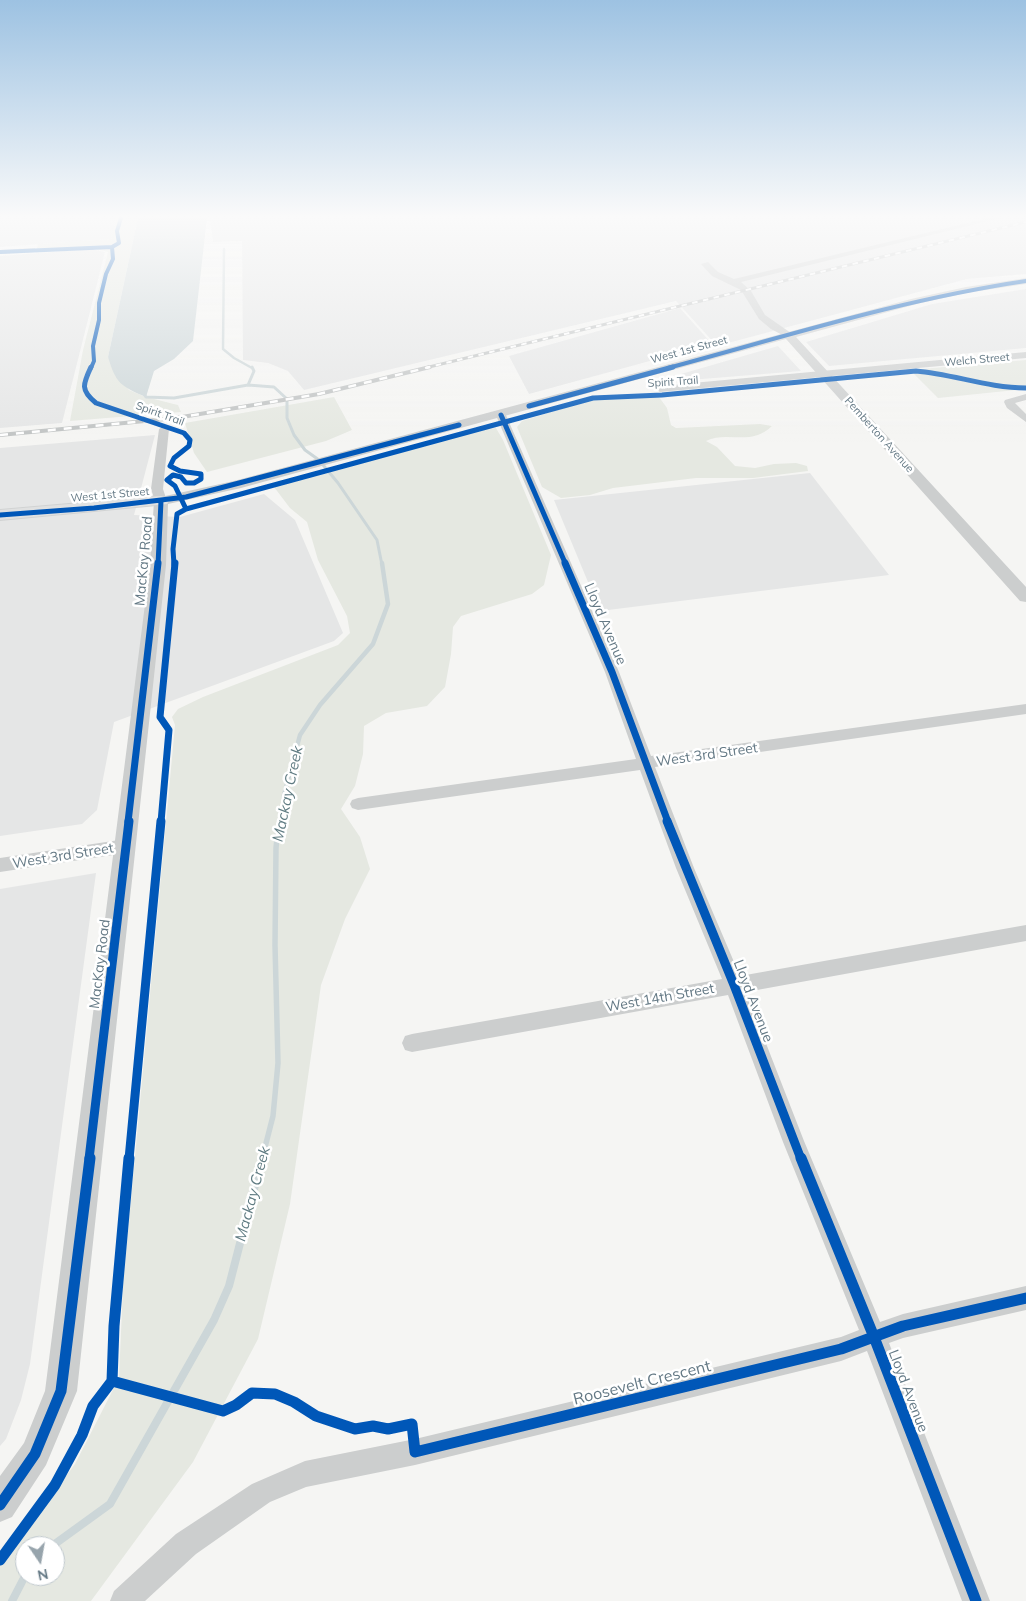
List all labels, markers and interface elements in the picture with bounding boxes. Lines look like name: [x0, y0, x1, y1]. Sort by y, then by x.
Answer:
street label: West 1st Street: [649, 333, 729, 367]
street label: Welch Street: [944, 351, 1010, 369]
street label: Spirit Trail: [647, 374, 699, 390]
street label: Pemberton Avenue: [842, 394, 916, 476]
street label: Spirit Trail: [134, 399, 186, 429]
street label: West 1st Street: [70, 485, 150, 505]
street label: MacKay Road: [132, 515, 156, 607]
street label: Lloyd Avenue: [580, 581, 630, 667]
street label: West 3rd Street: [655, 740, 759, 770]
water label: Mackay Creek: [269, 744, 307, 844]
street label: West 3rd Street: [11, 840, 115, 872]
street label: MacKay Road: [86, 918, 114, 1010]
street label: Lloyd Avenue: [730, 957, 776, 1045]
street label: West 14th Street: [604, 980, 716, 1016]
water label: Mackay Creek: [232, 1145, 274, 1243]
street label: Lloyd Avenue: [885, 1347, 931, 1435]
street label: Roosevelt Crescent: [571, 1357, 713, 1409]
north arrow: [15, 1536, 65, 1586]
text: N: [36, 1565, 50, 1585]

